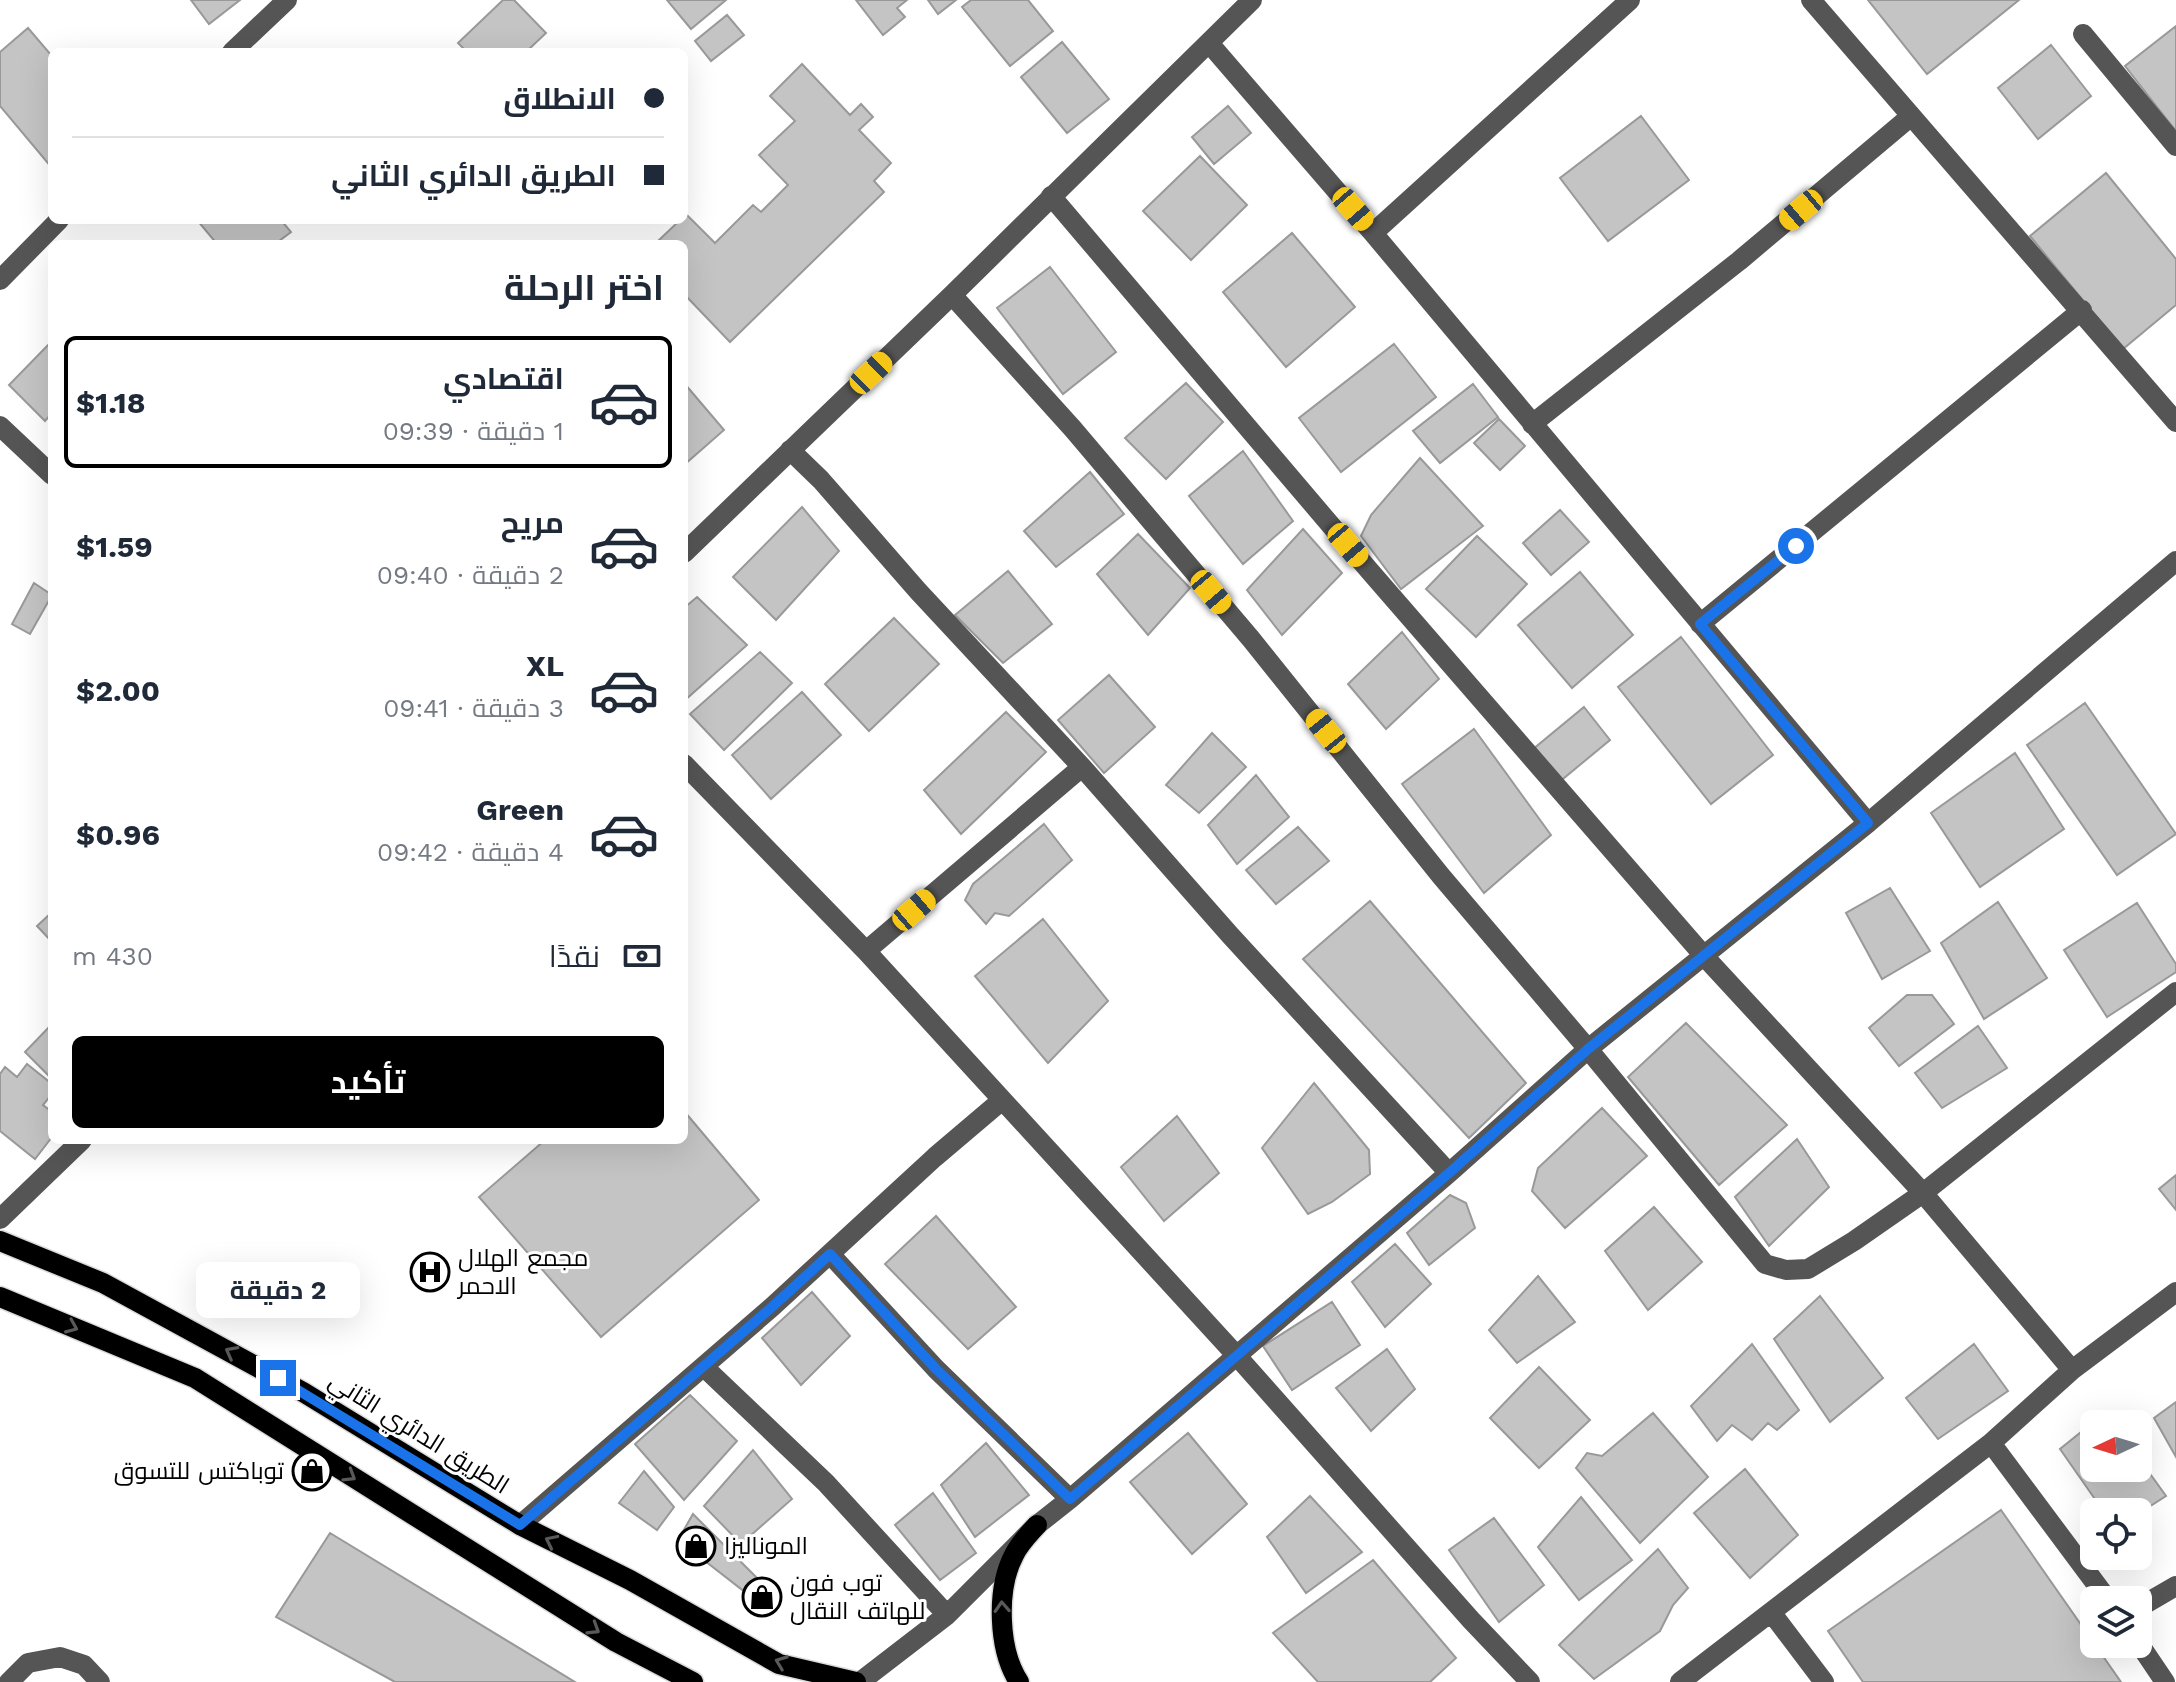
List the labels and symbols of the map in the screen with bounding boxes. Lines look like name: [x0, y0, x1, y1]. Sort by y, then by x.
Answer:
car: [1328, 183, 1378, 235]
car: [1775, 185, 1827, 235]
car: [845, 348, 897, 398]
car: [1323, 519, 1373, 571]
route start: [1778, 528, 1814, 564]
car: [1186, 566, 1236, 618]
car: [1302, 705, 1350, 757]
car: [888, 885, 940, 935]
place label: مجمع الهلال الاحمر: [456, 1244, 588, 1300]
hospital icon: مجمع الهلال الاحمر: [409, 1251, 451, 1293]
callout: 2 دقيقة: [196, 1262, 360, 1318]
one-way arrow: [64, 1317, 78, 1333]
one-way arrow: [224, 1347, 239, 1362]
route end: [260, 1360, 296, 1396]
street label: الطريق الدائري الثاني: [321, 1366, 514, 1504]
north arrow: [2080, 1410, 2152, 1482]
shop icon: توباكتس للتسوق: [291, 1450, 333, 1492]
place label: توباكتس للتسوق: [114, 1457, 285, 1486]
one-way arrow: [341, 1466, 356, 1481]
shop icon: الموناليزا: [675, 1525, 717, 1567]
place label: الموناليزا: [724, 1532, 808, 1560]
one-way arrow: [545, 1535, 560, 1551]
place label: توب فون للهاتف النقال: [790, 1569, 925, 1625]
shop icon: توب فون للهاتف النقال: [741, 1576, 783, 1618]
one-way arrow: [994, 1600, 1011, 1613]
one-way arrow: [585, 1619, 600, 1634]
one-way arrow: [775, 1655, 789, 1672]

